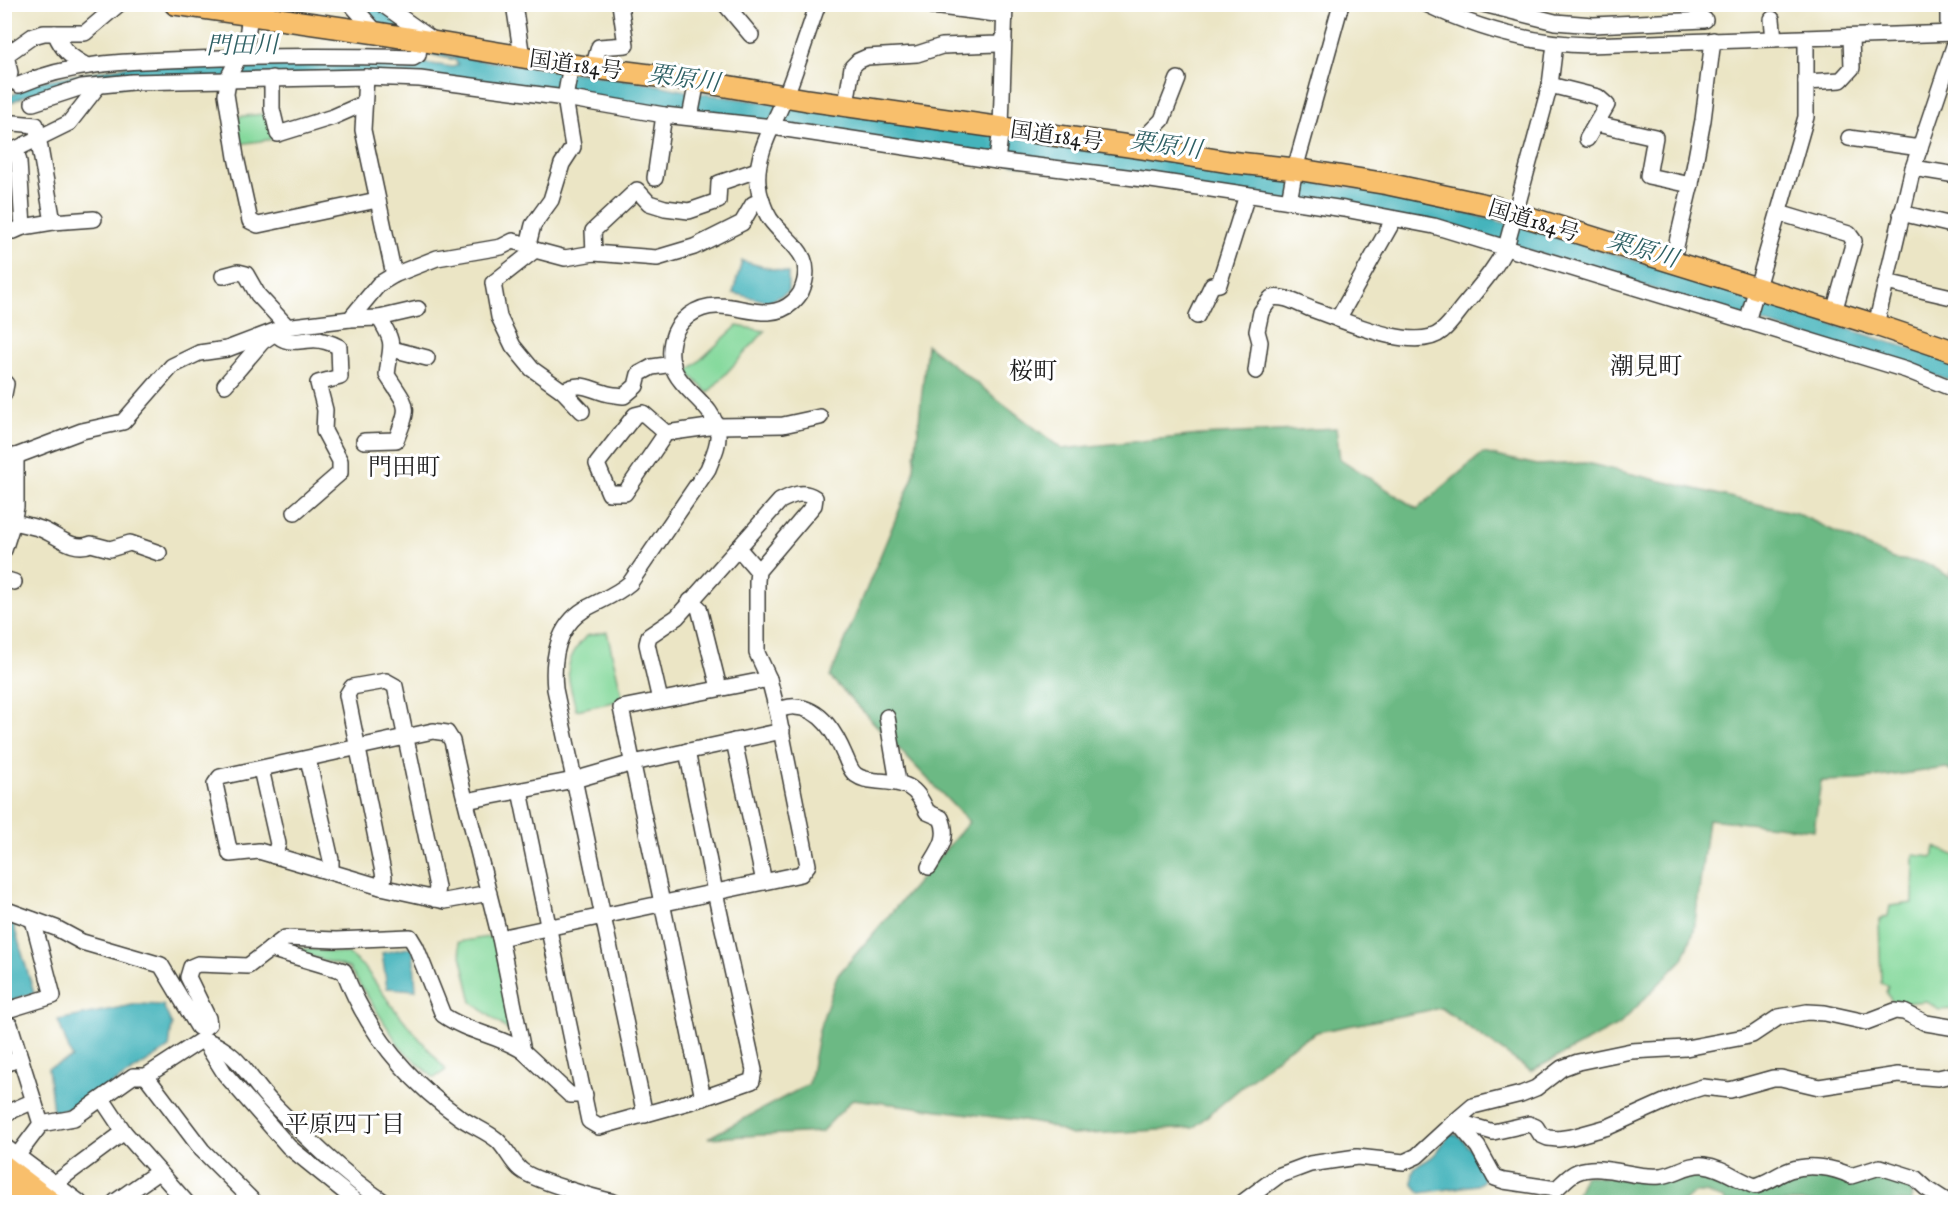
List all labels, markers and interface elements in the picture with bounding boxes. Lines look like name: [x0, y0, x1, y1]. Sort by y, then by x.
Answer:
water label: 門田川: [206, 30, 281, 63]
street label: 国道184号: [527, 46, 624, 86]
water label: 栗原川: [646, 59, 725, 100]
street label: 国道184号: [1008, 117, 1105, 157]
water label: 栗原川: [1128, 126, 1207, 167]
street label: 国道184号: [1485, 195, 1582, 249]
water label: 栗原川: [1604, 225, 1684, 277]
district label: 潮見町: [1610, 352, 1682, 383]
district label: 桜町: [1009, 357, 1057, 388]
district label: 門田町: [368, 453, 440, 484]
district label: 平原四丁目: [285, 1110, 405, 1141]

